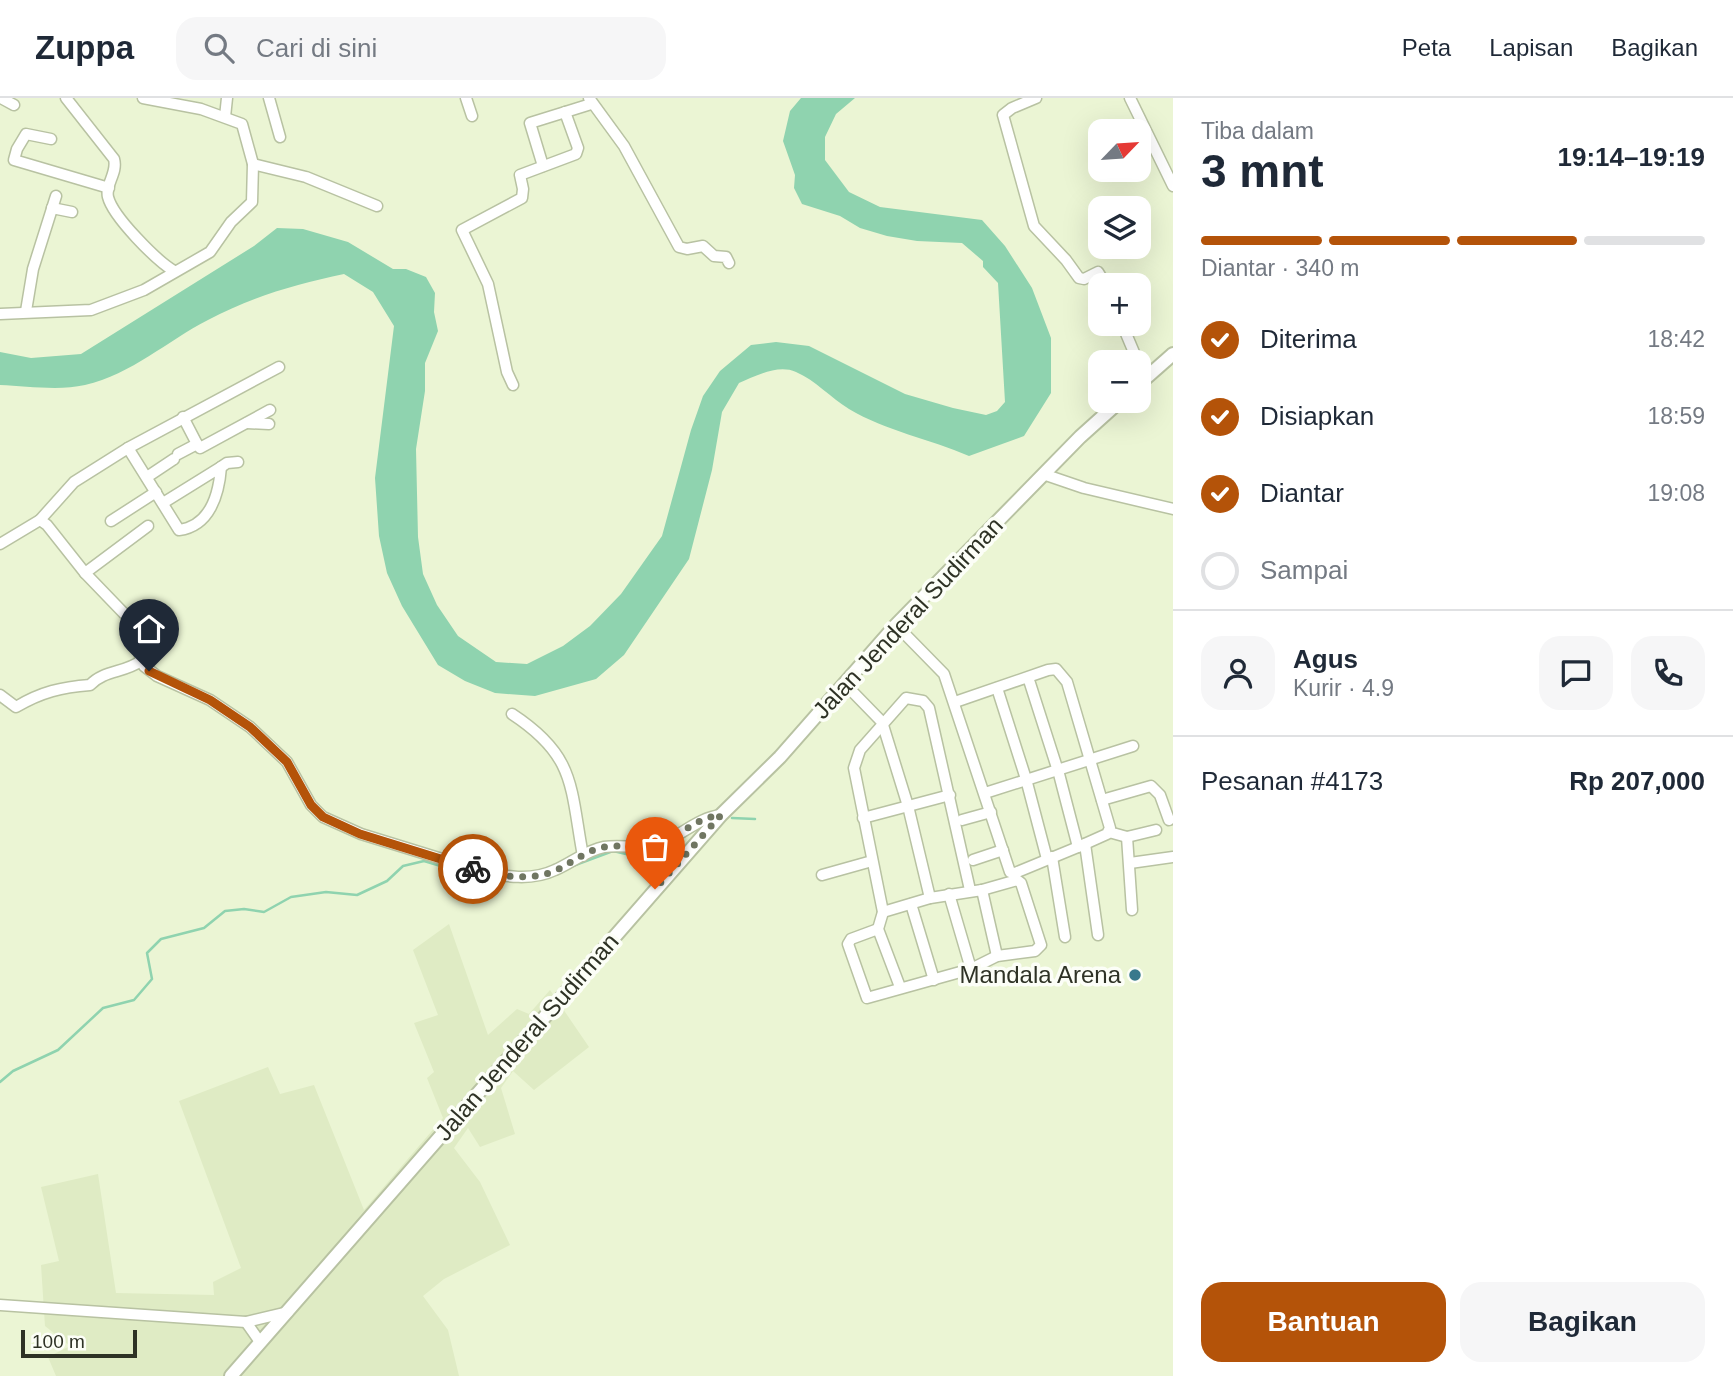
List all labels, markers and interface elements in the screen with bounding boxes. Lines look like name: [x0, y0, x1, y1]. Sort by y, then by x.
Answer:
search box: [176, 17, 666, 80]
text: Zuppa: [35, 29, 134, 66]
icon: search: [200, 29, 238, 67]
text: Cari di sini: [256, 33, 377, 63]
text: Peta: [1402, 34, 1451, 61]
text: Lapisan: [1489, 34, 1573, 61]
text: Bagikan: [1611, 34, 1698, 61]
text: Tiba dalam: [1201, 118, 1314, 144]
north arrow: [1088, 119, 1152, 182]
map controls: [1088, 119, 1151, 413]
text: 19:14–19:19: [1558, 142, 1705, 172]
text: 3 mnt: [1201, 145, 1324, 197]
button: layers: [1088, 196, 1151, 259]
text: Diantar · 340 m: [1201, 255, 1360, 281]
button: +: [1088, 273, 1151, 336]
icon: check: [1201, 321, 1239, 359]
text: Diterima: [1260, 324, 1357, 354]
text: 18:42: [1647, 326, 1705, 352]
button: −: [1088, 350, 1151, 413]
icon: check: [1201, 398, 1239, 436]
text: Disiapkan: [1260, 401, 1374, 431]
text: 18:59: [1647, 403, 1705, 429]
icon: check: [1201, 475, 1239, 513]
text: Diantar: [1260, 478, 1344, 508]
text: 19:08: [1647, 480, 1705, 506]
street label: Jalan Jenderal Sudirman: [807, 511, 1008, 724]
text: Sampai: [1260, 555, 1348, 585]
pin: [119, 599, 179, 671]
icon: home: [130, 610, 168, 648]
button: person: [1201, 636, 1275, 710]
button: chat: [1539, 636, 1613, 710]
button: phone: [1631, 636, 1705, 710]
text: Agus: [1293, 644, 1358, 674]
text: Kurir · 4.9: [1293, 675, 1394, 701]
text: Pesanan #4173: [1201, 766, 1383, 796]
text: Rp 207,000: [1569, 766, 1705, 796]
pin: [625, 817, 685, 889]
icon: bag: [636, 828, 674, 866]
courier: [438, 834, 508, 904]
icon: bike: [454, 850, 492, 888]
street label: Jalan Jenderal Sudirman: [429, 928, 624, 1146]
place label: Mandala Arena: [960, 961, 1122, 988]
marker: Mandala Arena: [1127, 967, 1143, 983]
button: Bantuan: [1201, 1282, 1446, 1362]
button: Bagikan: [1460, 1282, 1705, 1362]
scale bar: [21, 1327, 136, 1359]
text: 100 m: [32, 1331, 85, 1352]

